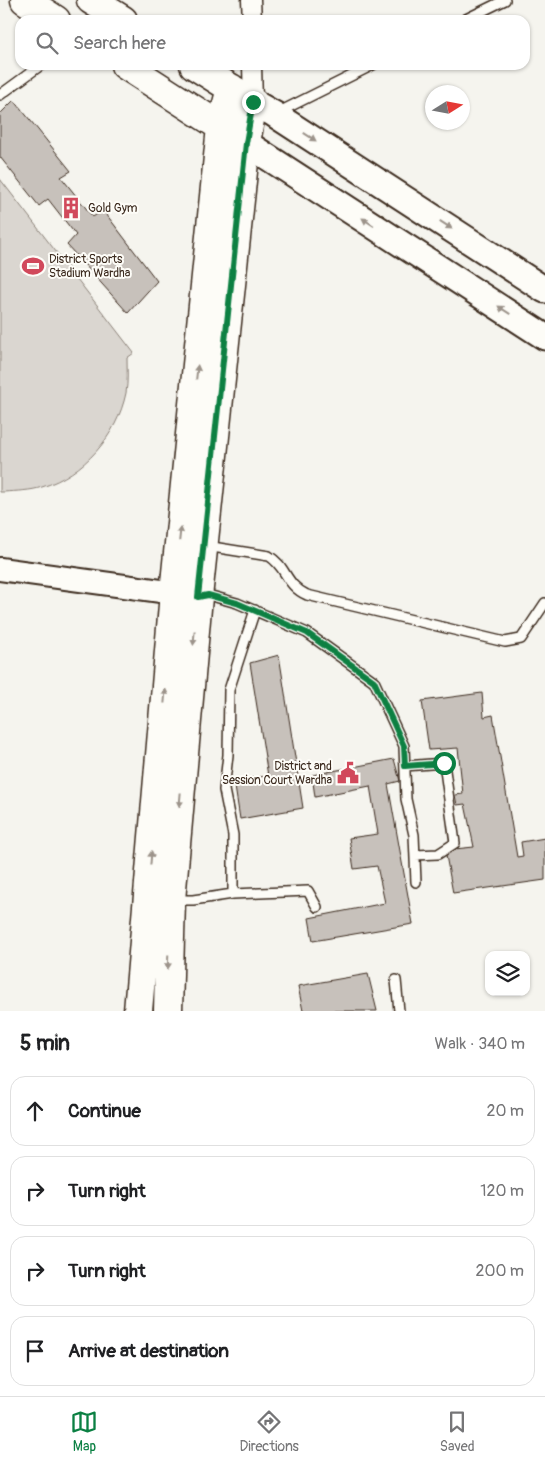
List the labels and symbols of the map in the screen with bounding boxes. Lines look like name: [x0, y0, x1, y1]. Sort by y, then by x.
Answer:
north arrow: [425, 85, 470, 130]
route end: [242, 91, 265, 114]
one-way arrow: [303, 132, 316, 142]
building icon: Gold Gym: [58, 195, 84, 221]
place label: Gold Gym: [88, 201, 138, 216]
one-way arrow: [361, 217, 374, 227]
one-way arrow: [439, 221, 453, 230]
place label: District Sports Stadium Wardha: [49, 252, 131, 281]
sports icon: District Sports Stadium Wardha: [20, 253, 46, 279]
one-way arrow: [497, 306, 511, 315]
one-way arrow: [193, 364, 201, 380]
one-way arrow: [176, 526, 184, 542]
one-way arrow: [190, 630, 198, 646]
one-way arrow: [162, 688, 170, 704]
route start: [433, 752, 456, 775]
place label: District and Session Court Wardha: [222, 759, 332, 788]
public building icon: District and Session Court Wardha: [335, 760, 361, 786]
one-way arrow: [175, 792, 183, 808]
one-way arrow: [147, 850, 155, 866]
one-way arrow: [164, 954, 172, 970]

